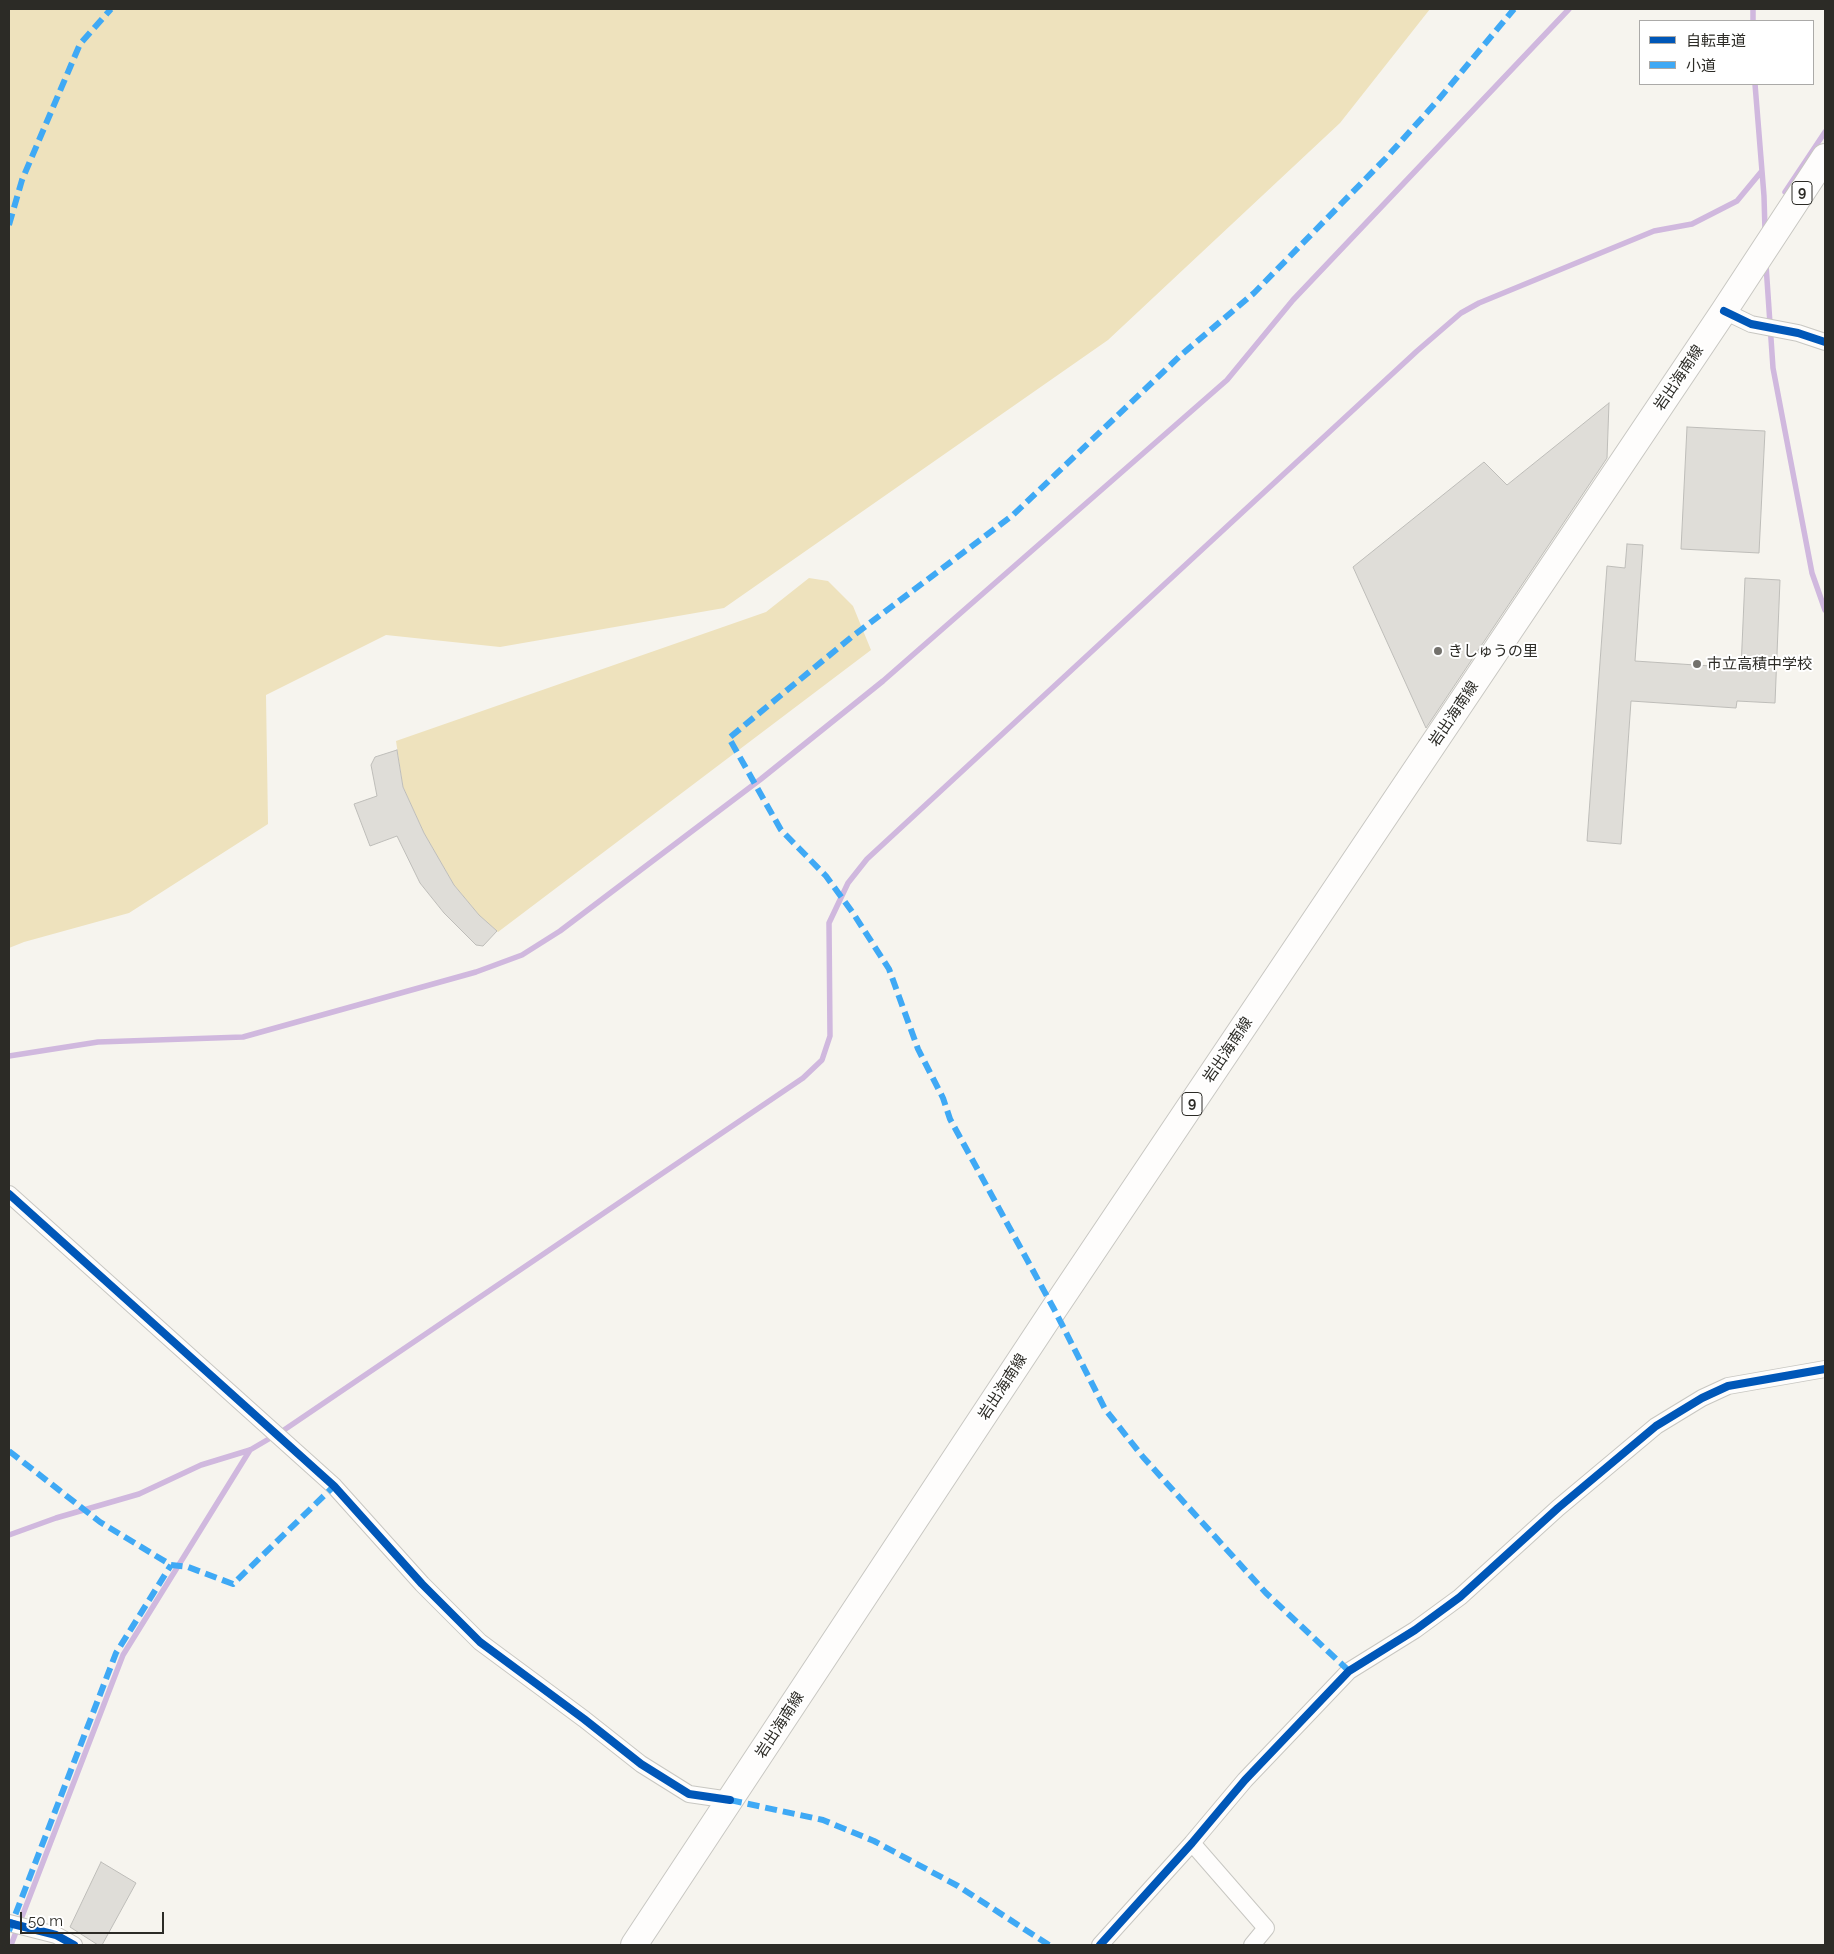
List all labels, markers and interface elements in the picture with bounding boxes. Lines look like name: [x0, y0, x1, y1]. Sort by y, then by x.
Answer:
legend: [1639, 20, 1814, 85]
text: 自転車道: [1686, 32, 1746, 50]
text: 小道: [1686, 57, 1716, 75]
road number: 9: [1792, 182, 1812, 204]
street label: 岩出海南線: [1651, 342, 1707, 414]
place label: きしゅうの里: [1448, 642, 1538, 660]
marker: きしゅうの里: [1432, 645, 1444, 657]
place label: 市立高積中学校: [1707, 655, 1812, 673]
marker: 市立高積中学校: [1691, 658, 1703, 670]
street label: 岩出海南線: [1426, 678, 1482, 750]
street label: 岩出海南線: [1200, 1014, 1256, 1086]
road number: 9: [1182, 1092, 1202, 1116]
street label: 岩出海南線: [975, 1351, 1031, 1423]
street label: 岩出海南線: [752, 1689, 808, 1761]
scale bar: [22, 1902, 166, 1934]
text: 50 m: [28, 1912, 63, 1930]

